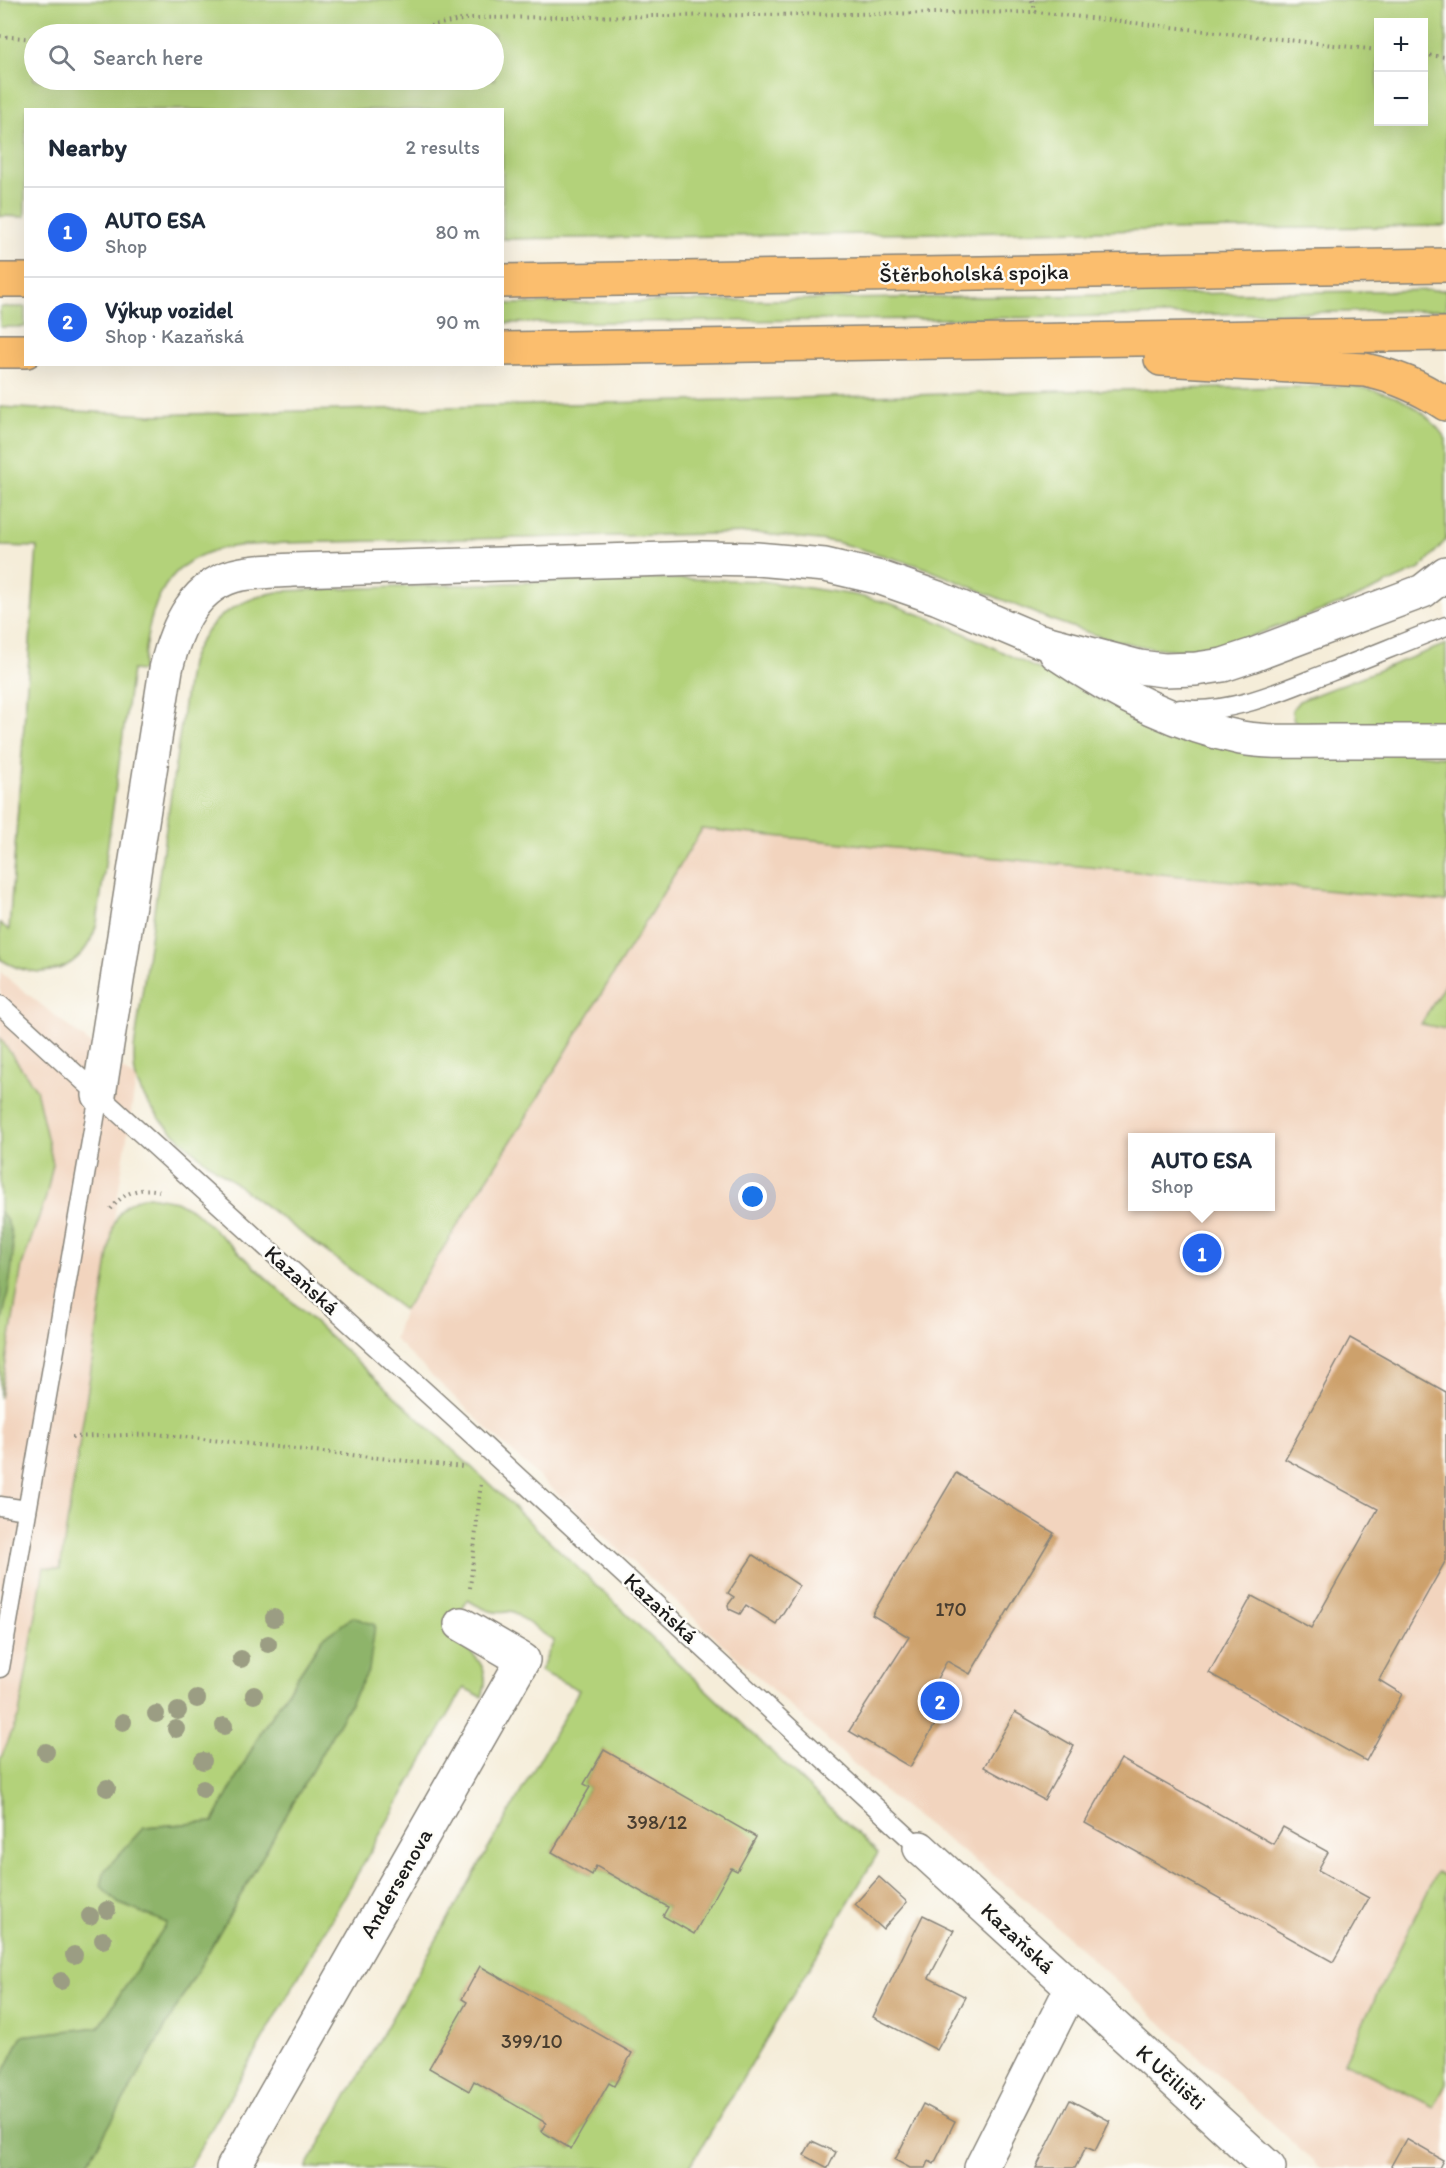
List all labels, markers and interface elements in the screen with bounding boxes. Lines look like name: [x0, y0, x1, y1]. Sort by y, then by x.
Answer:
map controls: [1374, 18, 1428, 126]
button: +: [1374, 18, 1428, 72]
search box: [24, 24, 504, 90]
icon: search: [45, 41, 78, 74]
text: Search here: [93, 44, 203, 71]
button: −: [1374, 72, 1428, 126]
text: Nearby: [48, 131, 127, 163]
text: 2 results: [406, 135, 480, 159]
text: AUTO ESA: [105, 207, 205, 234]
text: 1: [63, 220, 72, 244]
text: 80 m: [435, 220, 480, 244]
text: Shop: [105, 234, 147, 258]
street label: Štěrboholská spojka: [879, 258, 1069, 288]
text: Výkup vozidel: [105, 297, 233, 324]
text: 2: [62, 310, 73, 334]
text: 90 m: [436, 310, 480, 334]
text: Shop · Kazaňská: [105, 324, 244, 348]
popup: [1128, 1133, 1275, 1211]
text: AUTO ESA: [1151, 1147, 1252, 1174]
text: Shop: [1151, 1174, 1193, 1198]
your location: [738, 1182, 767, 1211]
pin: 1: [1182, 1230, 1222, 1276]
street label: Kazaňská: [259, 1239, 345, 1321]
street label: Kazaňská: [618, 1567, 704, 1649]
house number: 170: [935, 1597, 967, 1621]
pin: 2: [920, 1678, 960, 1724]
house number: 398/12: [627, 1810, 688, 1834]
street label: Andersenova: [354, 1823, 439, 1943]
street label: Kazaňská: [975, 1897, 1061, 1979]
house number: 399/10: [501, 2029, 563, 2053]
street label: K Učilišti: [1130, 2039, 1212, 2115]

